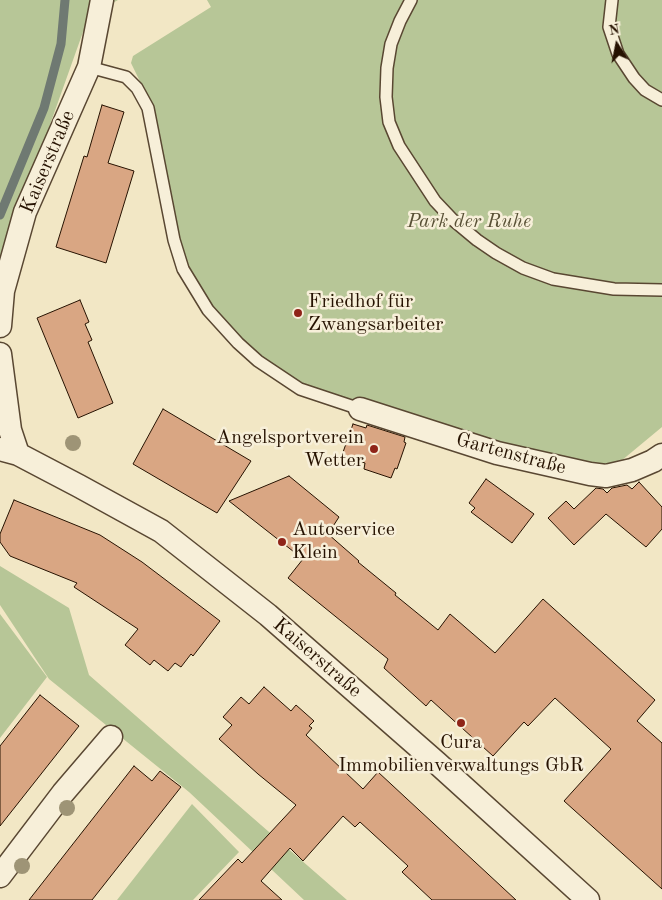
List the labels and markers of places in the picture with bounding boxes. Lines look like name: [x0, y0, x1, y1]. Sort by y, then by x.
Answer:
place label: Friedhof für Zwangsarbeiter: [308, 290, 443, 337]
marker: Friedhof für Zwangsarbeiter: [292, 307, 304, 319]
place label: Angelsportverein Wetter: [216, 426, 364, 473]
marker: Angelsportverein Wetter: [368, 443, 380, 455]
place label: Autoservice Klein: [292, 518, 395, 565]
marker: Autoservice Klein: [276, 536, 288, 548]
marker: Cura Immobilienverwaltungs GbR: [455, 717, 467, 729]
place label: Cura Immobilienverwaltungs GbR: [338, 731, 584, 778]

